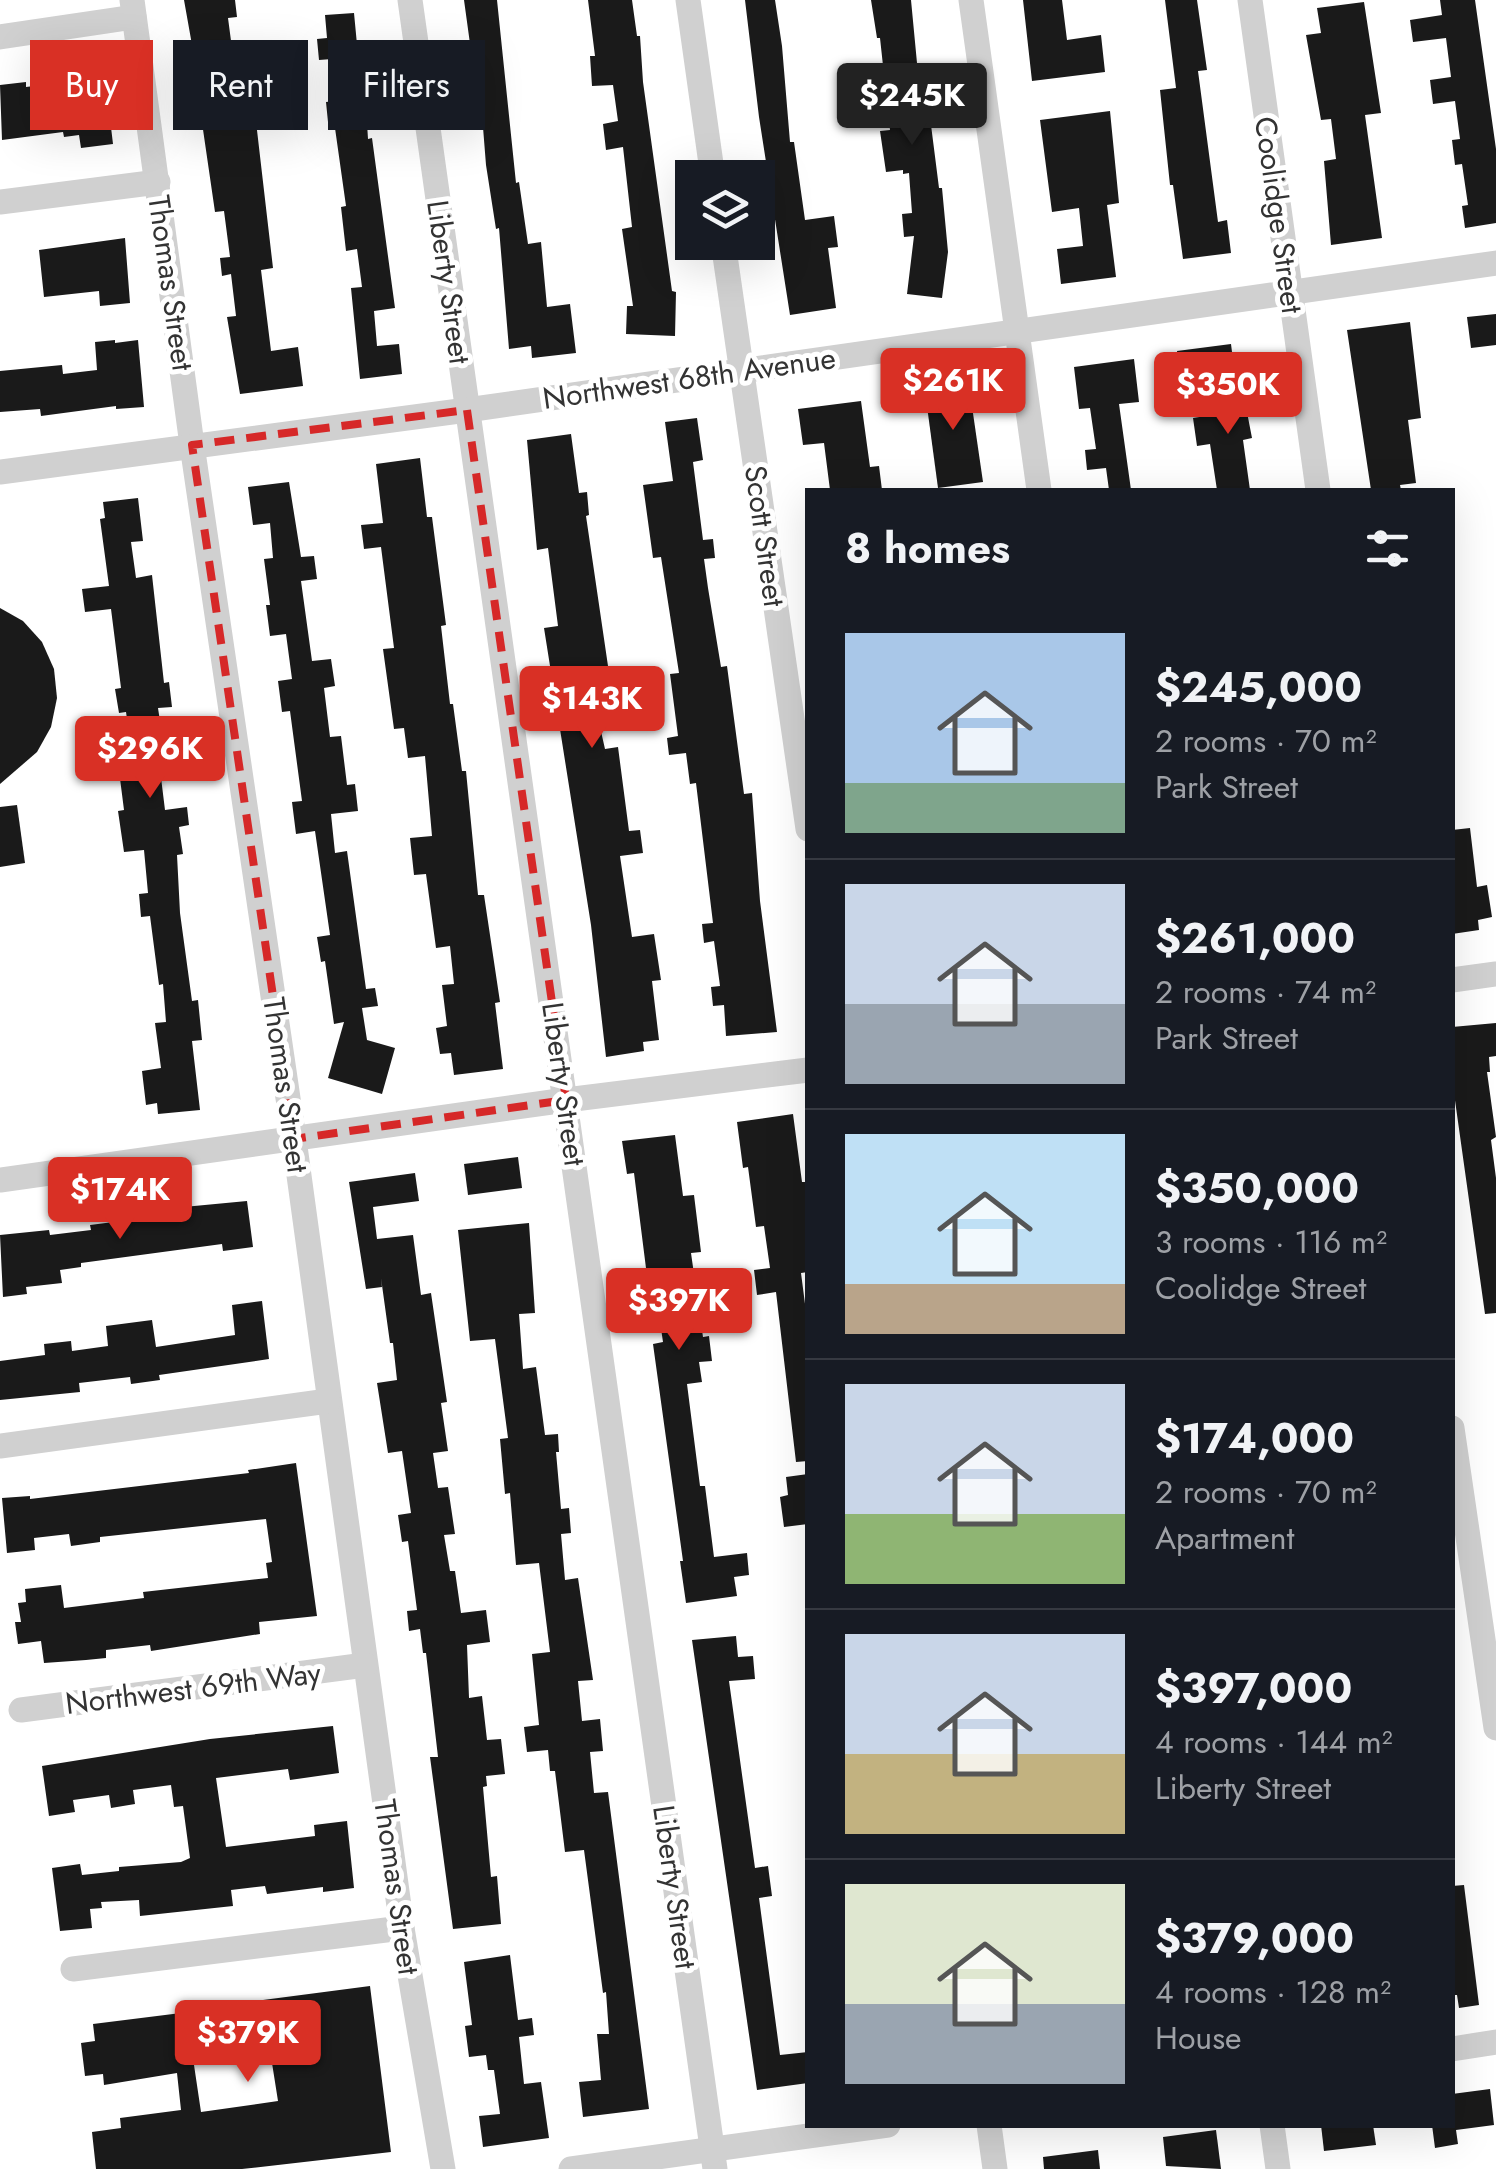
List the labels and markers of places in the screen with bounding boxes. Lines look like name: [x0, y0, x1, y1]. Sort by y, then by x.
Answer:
pin: $245K: [842, 63, 982, 148]
pin: $261K: [883, 348, 1023, 433]
pin: $350K: [1158, 352, 1298, 437]
pin: $143K: [522, 666, 662, 751]
pin: $296K: [80, 716, 220, 801]
pin: $174K: [50, 1157, 190, 1242]
pin: $397K: [609, 1268, 749, 1353]
pin: $379K: [178, 2000, 318, 2085]

